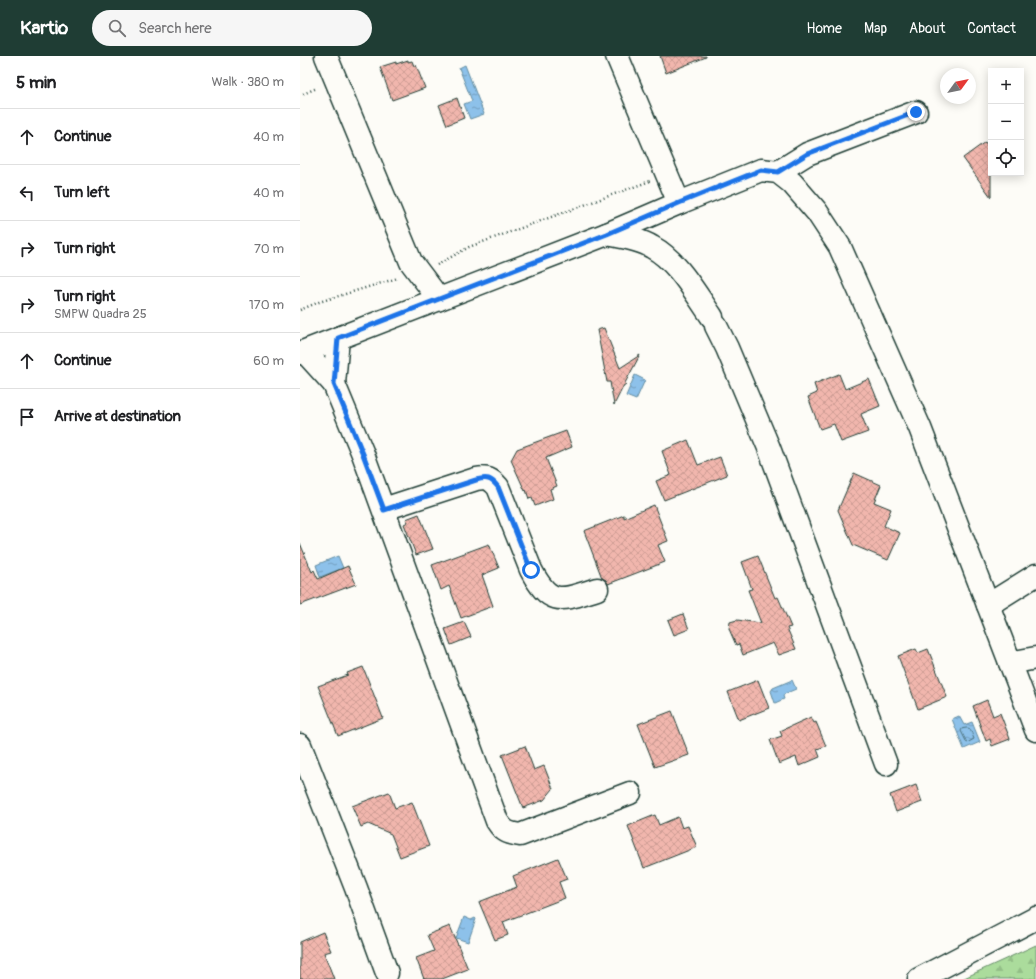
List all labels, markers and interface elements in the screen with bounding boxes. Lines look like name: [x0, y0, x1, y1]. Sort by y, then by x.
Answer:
search box: [92, 10, 372, 46]
text: Kartio: [20, 16, 68, 40]
icon: search: [106, 17, 128, 39]
text: Search here: [138, 19, 212, 38]
text: Home: [807, 20, 842, 37]
text: Map: [864, 20, 887, 37]
text: About: [909, 20, 945, 37]
text: Contact: [967, 20, 1016, 37]
north arrow: [940, 68, 976, 104]
map controls: [988, 68, 1024, 176]
button: +: [988, 68, 1024, 104]
text: 5 min: [16, 72, 56, 93]
text: Walk · 380 m: [211, 74, 284, 90]
route end: [907, 103, 925, 121]
button: −: [988, 104, 1024, 140]
icon: ahead: [16, 126, 38, 148]
text: Continue: [54, 127, 112, 146]
text: 40 m: [253, 129, 284, 145]
button: locate: [988, 140, 1024, 176]
icon: left: [16, 182, 38, 204]
text: Turn left: [54, 183, 110, 202]
text: 40 m: [253, 185, 284, 201]
icon: right: [16, 238, 38, 260]
text: Turn right: [54, 239, 115, 258]
text: 70 m: [254, 241, 284, 257]
text: Turn right: [54, 287, 115, 306]
icon: right: [16, 294, 38, 316]
text: 170 m: [249, 297, 284, 313]
text: SMPW Quadra 25: [54, 306, 147, 322]
icon: ahead: [16, 350, 38, 372]
text: Continue: [54, 351, 112, 370]
text: 60 m: [253, 353, 284, 369]
icon: arrive: [16, 406, 38, 428]
text: Arrive at destination: [54, 407, 181, 426]
route start: [522, 561, 540, 579]

